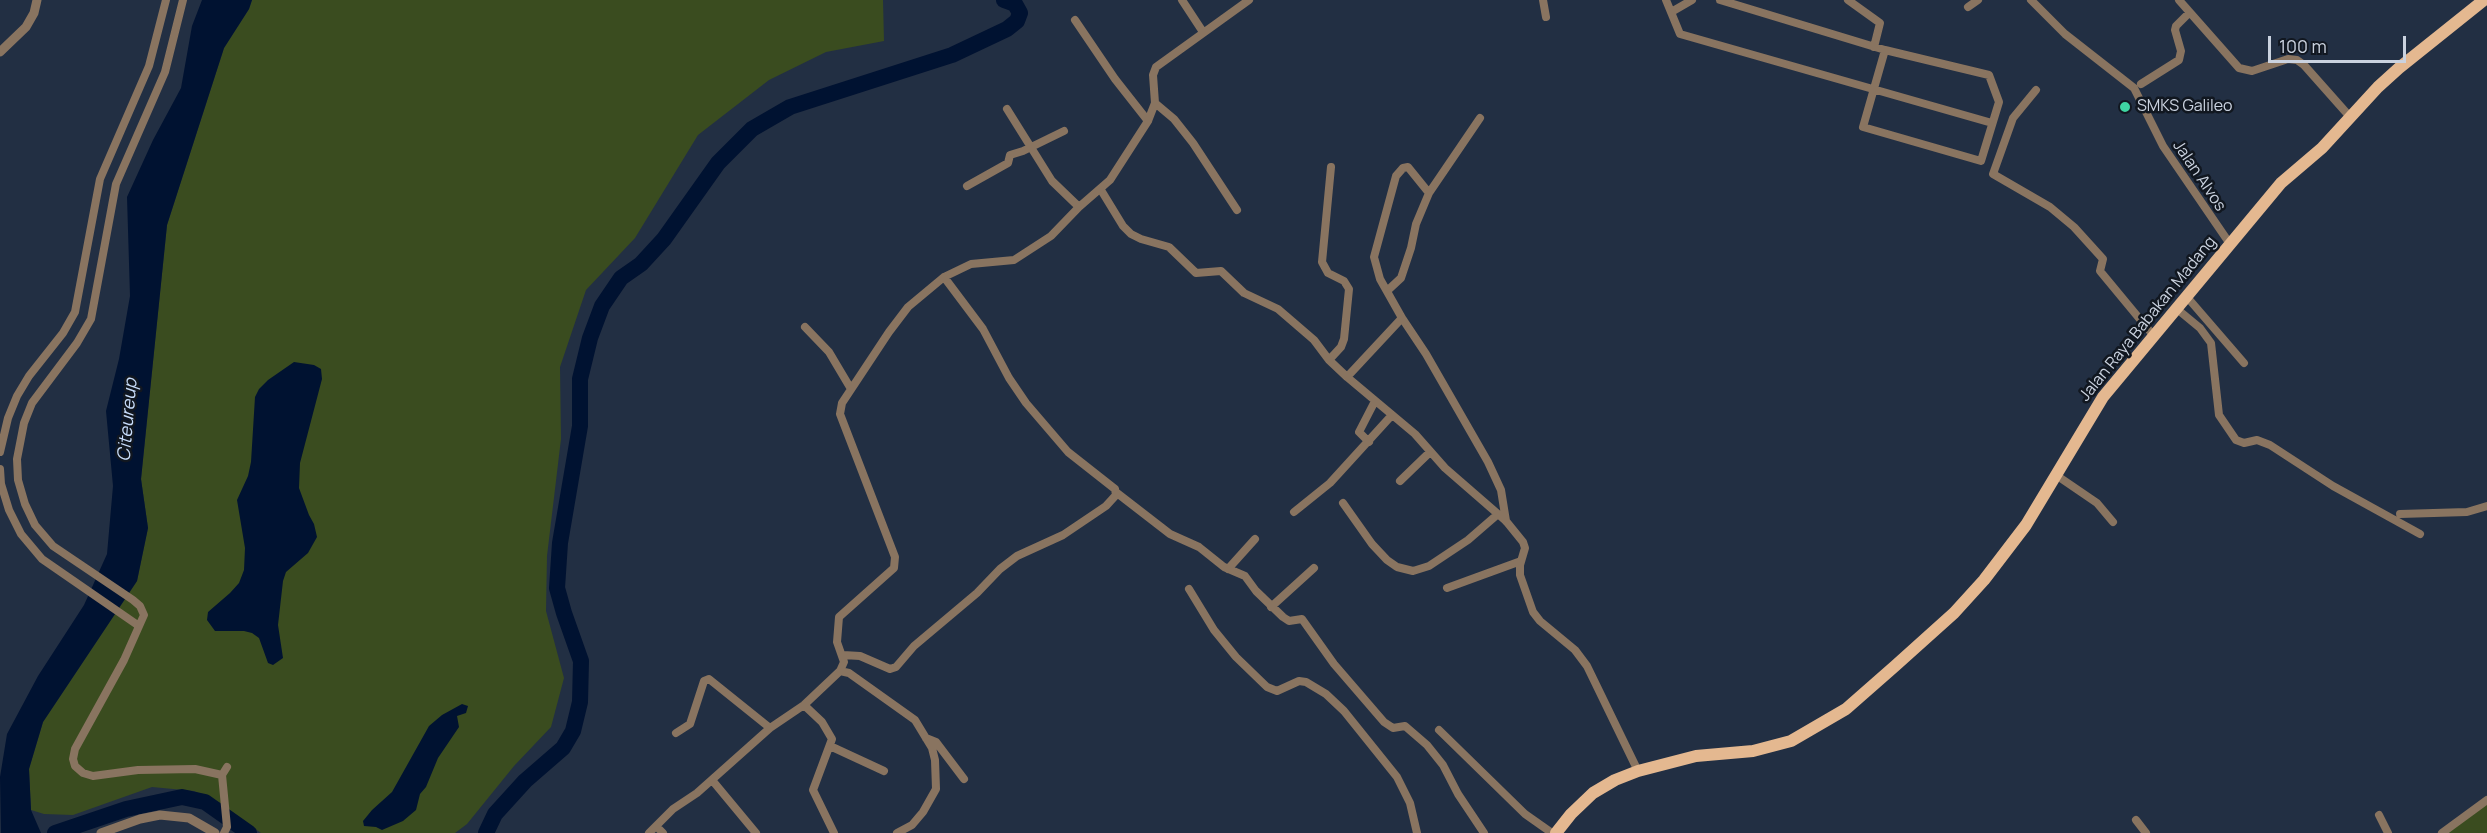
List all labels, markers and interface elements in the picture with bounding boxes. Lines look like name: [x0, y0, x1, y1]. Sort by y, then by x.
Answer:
scale bar: [2271, 24, 2409, 62]
text: 100 m: [2279, 34, 2327, 58]
place label: SMKS Galileo: [2137, 97, 2233, 117]
marker: SMKS Galileo: [2118, 100, 2132, 114]
street label: Jalan Alvos: [2168, 137, 2230, 215]
street label: Jalan Raya Babakan Madang: [2076, 233, 2220, 405]
water label: Citeureup: [114, 378, 142, 462]

